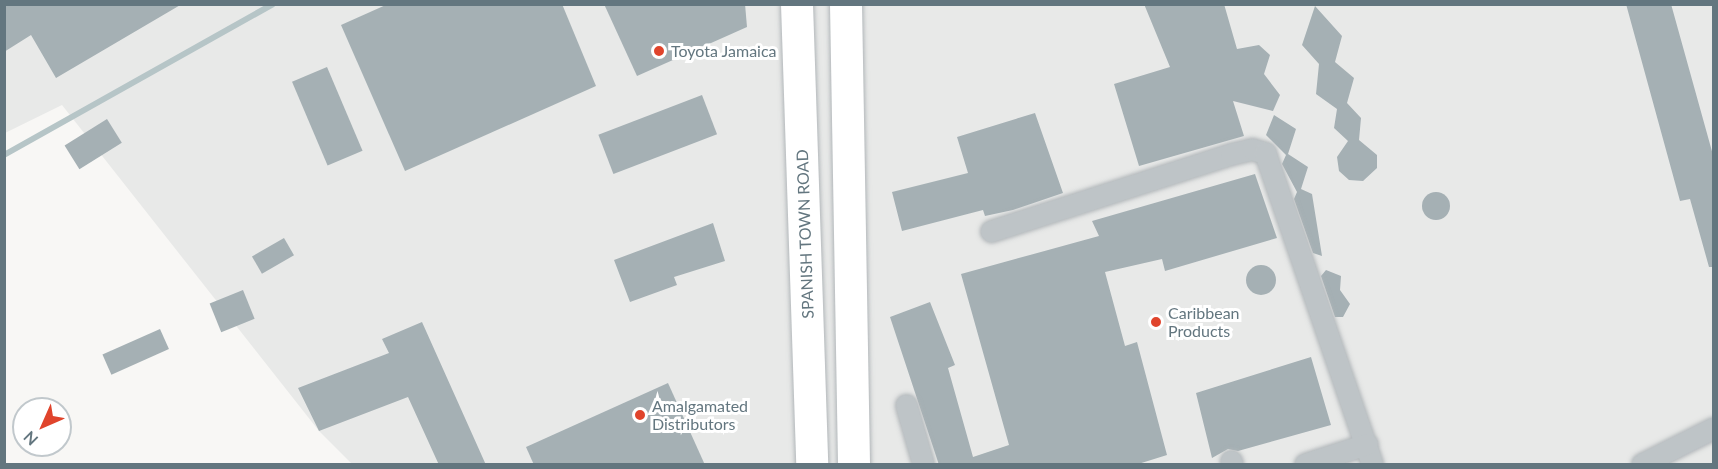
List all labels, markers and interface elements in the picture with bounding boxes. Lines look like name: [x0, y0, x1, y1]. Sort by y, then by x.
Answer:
place label: Toyota Jamaica: [671, 41, 777, 61]
marker: Toyota Jamaica: [652, 44, 666, 58]
street label: SPANISH TOWN ROAD: [792, 149, 818, 319]
place label: Caribbean Products: [1168, 303, 1240, 341]
marker: Caribbean Products: [1149, 315, 1163, 329]
place label: Amalgamated Distributors: [652, 396, 748, 434]
north arrow: [12, 397, 72, 457]
marker: Amalgamated Distributors: [633, 408, 647, 422]
text: N: [19, 428, 41, 450]

